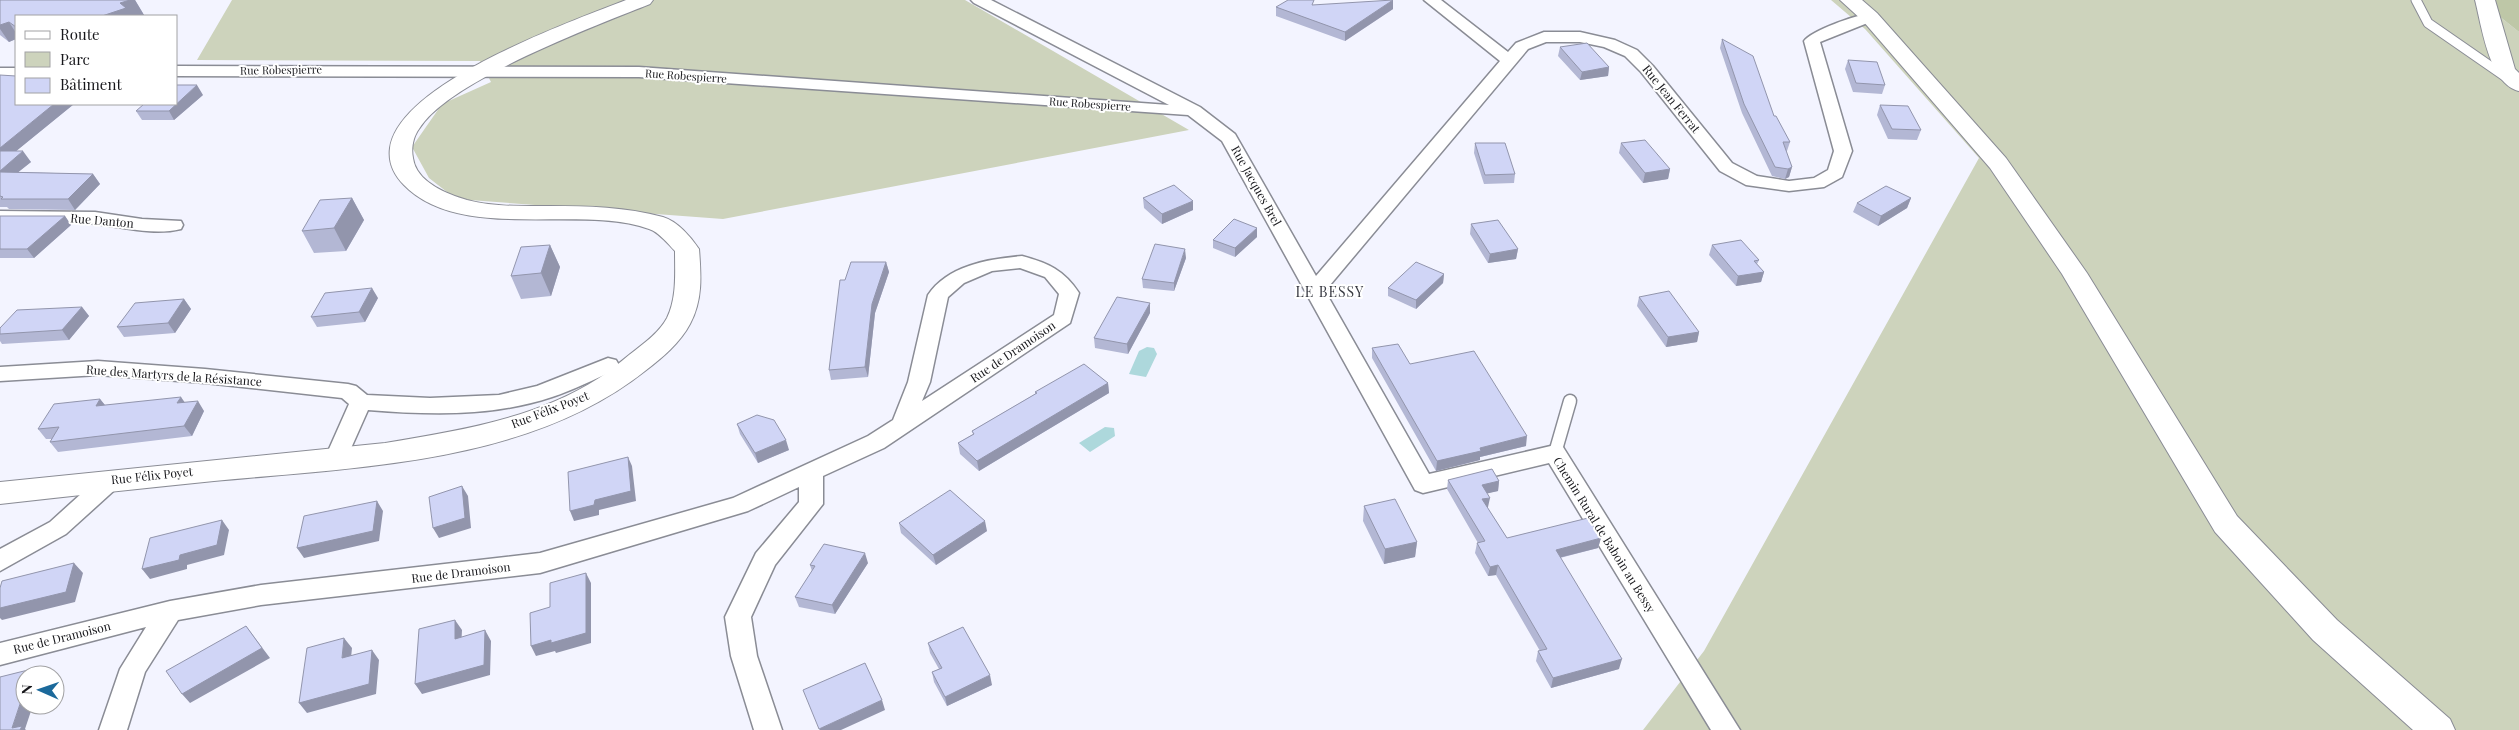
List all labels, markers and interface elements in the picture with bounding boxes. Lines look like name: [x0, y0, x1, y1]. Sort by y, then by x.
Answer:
legend: [15, 15, 178, 105]
text: Route: [60, 24, 100, 44]
text: Parc: [60, 49, 90, 69]
street label: Rue Robespierre: [240, 61, 323, 78]
street label: Rue Jean Ferrat: [1639, 61, 1705, 136]
street label: Rue Robespierre: [645, 65, 728, 86]
text: Bâtiment: [60, 74, 122, 94]
street label: Rue Robespierre: [1049, 93, 1132, 114]
street label: Rue Jacques Brel: [1228, 143, 1286, 229]
street label: Rue Danton: [70, 209, 134, 231]
district label: LE BESSY: [1296, 282, 1364, 301]
street label: Rue de Dramoison: [967, 317, 1058, 386]
street label: Rue des Martyrs de la Résistance: [86, 361, 263, 389]
street label: Rue Félix Poyet: [508, 387, 592, 431]
street label: Chemin Rural de Baboin au Bessy: [1550, 454, 1660, 615]
street label: Rue Félix Poyet: [110, 463, 194, 487]
street label: Rue de Dramoison: [410, 558, 511, 586]
street label: Rue de Dramoison: [11, 617, 112, 657]
north arrow: [15, 665, 65, 715]
text: N: [17, 684, 36, 695]

